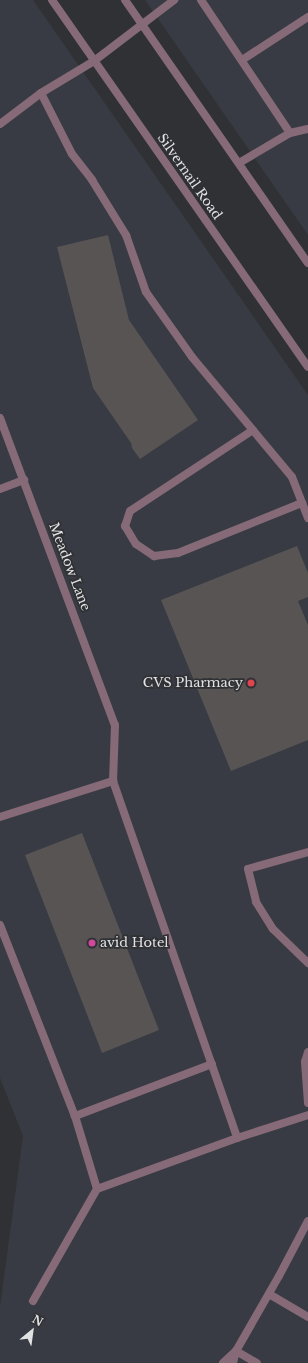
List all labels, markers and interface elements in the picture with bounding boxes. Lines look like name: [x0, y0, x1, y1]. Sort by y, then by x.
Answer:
street label: Silvernail Road: [154, 131, 224, 223]
street label: Meadow Lane: [45, 521, 93, 613]
place label: CVS Pharmacy: [143, 675, 243, 691]
marker: CVS Pharmacy: [246, 678, 256, 688]
place label: avid Hotel: [100, 935, 169, 951]
marker: avid Hotel: [87, 938, 97, 948]
north arrow: [12, 1311, 52, 1351]
text: N: [30, 1312, 46, 1329]

